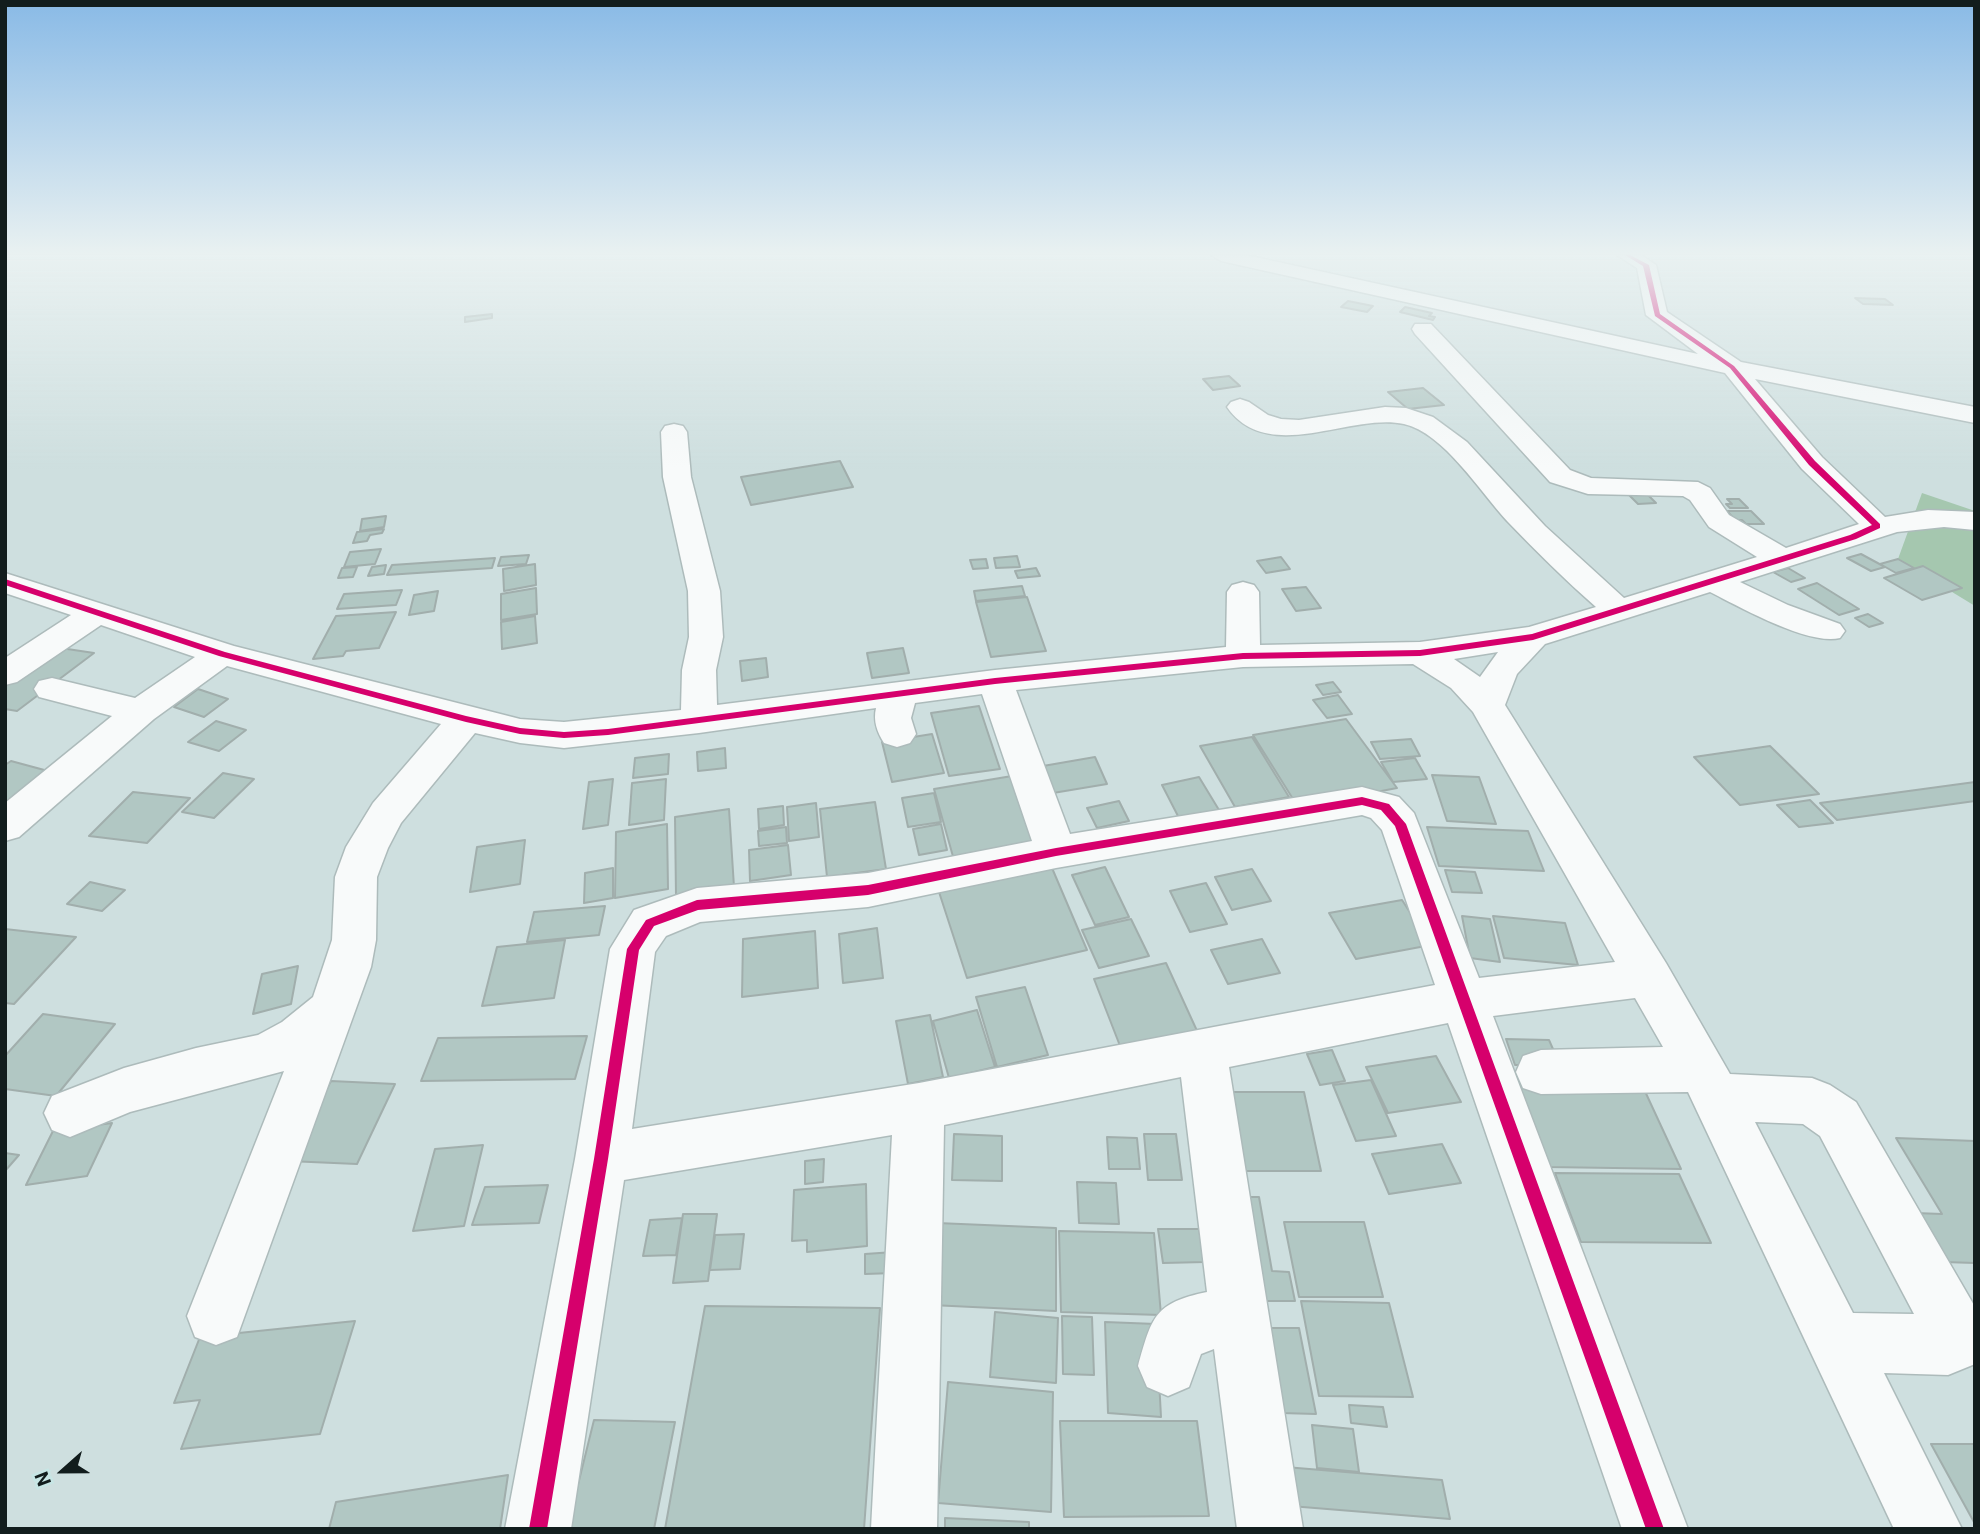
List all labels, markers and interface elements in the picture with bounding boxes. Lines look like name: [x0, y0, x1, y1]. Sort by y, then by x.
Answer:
north arrow: [28, 1436, 98, 1506]
text: N: [30, 1468, 56, 1489]

